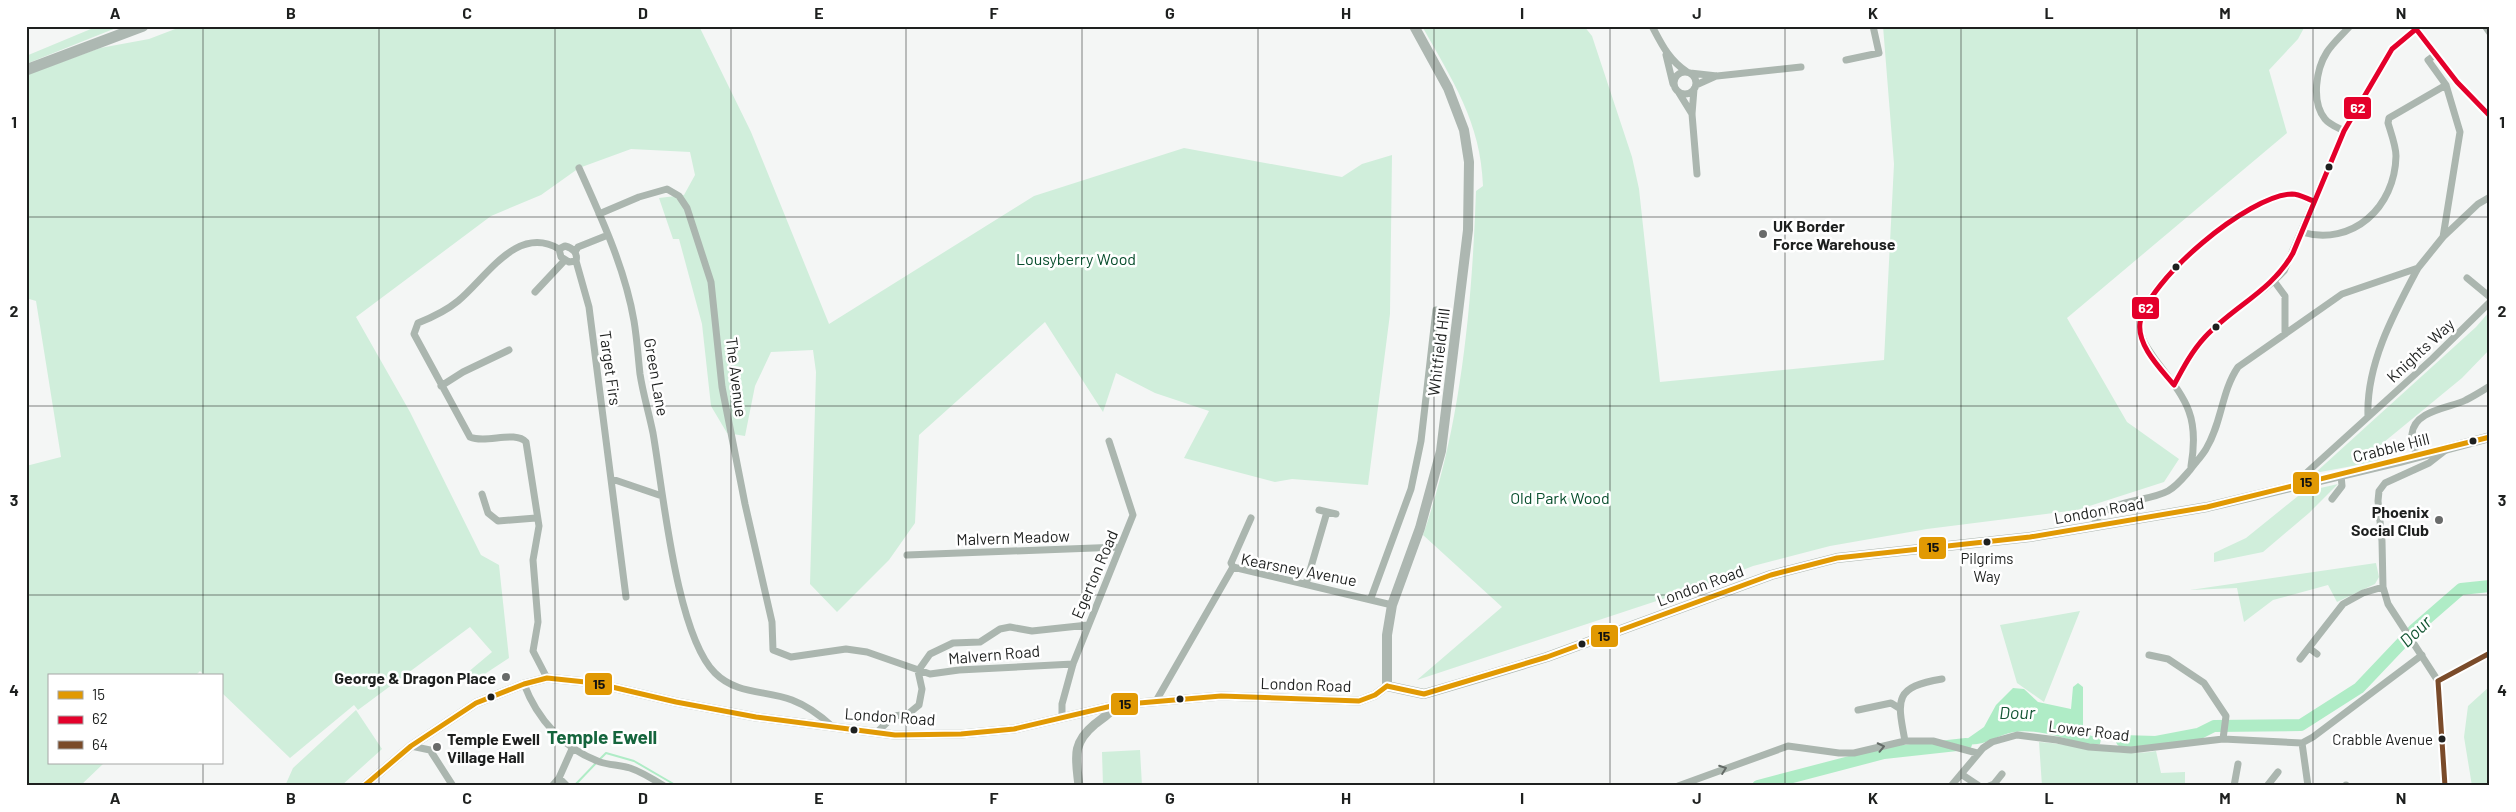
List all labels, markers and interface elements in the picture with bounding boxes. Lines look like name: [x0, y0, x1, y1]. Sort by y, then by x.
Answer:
text: A: [110, 3, 121, 22]
text: B: [286, 3, 296, 22]
text: C: [462, 3, 472, 22]
text: D: [638, 3, 648, 22]
text: E: [814, 3, 824, 22]
text: F: [990, 3, 999, 22]
text: G: [1165, 3, 1175, 22]
text: H: [1341, 3, 1351, 22]
text: I: [1520, 3, 1524, 22]
text: J: [1692, 3, 1702, 22]
text: K: [1868, 3, 1878, 22]
text: L: [2044, 3, 2054, 22]
text: M: [2219, 3, 2231, 22]
text: N: [2396, 3, 2406, 22]
line badge: 62: [2343, 96, 2372, 120]
text: 62: [2350, 99, 2366, 116]
text: 1: [11, 112, 17, 131]
text: 1: [2499, 112, 2505, 131]
unlabelled marker: [2324, 162, 2334, 172]
place label: UK Border Force Warehouse: [1773, 216, 1896, 253]
marker: UK Border Force Warehouse: [1757, 228, 1769, 240]
park label: Lousyberry Wood: [1016, 249, 1136, 268]
unlabelled marker: [2171, 262, 2181, 272]
line badge: 62: [2131, 296, 2160, 320]
text: 62: [2138, 299, 2154, 316]
text: 2: [10, 301, 19, 320]
text: 2: [2498, 301, 2507, 320]
street label: Whitfield Hill: [1423, 307, 1453, 397]
street label: Knights Way: [2382, 314, 2458, 386]
unlabelled marker: [2211, 322, 2221, 332]
street label: Target Firs: [596, 329, 626, 407]
street label: The Avenue: [723, 336, 751, 418]
street label: Green Lane: [641, 337, 673, 417]
street label: Crabble Hill: [2351, 428, 2431, 466]
unlabelled marker: [2468, 436, 2478, 446]
line badge: 15: [2292, 471, 2320, 495]
text: 15: [2300, 473, 2313, 490]
park label: Old Park Wood: [1510, 488, 1610, 507]
text: 3: [10, 490, 18, 509]
text: 3: [2498, 490, 2506, 509]
street label: London Road: [2053, 493, 2145, 527]
place label: Phoenix Social Club: [2351, 502, 2429, 539]
marker: Phoenix Social Club: [2433, 514, 2445, 526]
street label: Malvern Meadow: [956, 526, 1071, 548]
street label: Egerton Road: [1067, 527, 1121, 621]
line badge: 15: [1918, 536, 1947, 560]
marker: Pilgrims Way: [1982, 537, 1992, 547]
text: 15: [1927, 538, 1940, 555]
street label: Kearsney Avenue: [1239, 548, 1359, 590]
place label: Pilgrims Way: [1960, 549, 2014, 585]
street label: London Road: [1654, 561, 1746, 609]
water label: Dour: [2394, 610, 2436, 651]
line badge: 15: [1590, 624, 1619, 648]
text: 15: [1598, 627, 1611, 644]
unlabelled marker: [1577, 639, 1587, 649]
street label: Malvern Road: [947, 641, 1041, 667]
place label: George & Dragon Place: [334, 668, 496, 687]
marker: George & Dragon Place: [500, 671, 512, 683]
line badge: 15: [584, 672, 613, 696]
street label: London Road: [1260, 673, 1352, 695]
legend: [48, 674, 222, 764]
text: 15: [593, 675, 606, 692]
text: 4: [9, 680, 19, 699]
text: 4: [2497, 680, 2507, 699]
text: 15: [92, 685, 105, 703]
unlabelled marker: [486, 692, 496, 702]
line badge: 15: [1110, 692, 1139, 716]
unlabelled marker: [1175, 694, 1185, 704]
text: 15: [1119, 695, 1132, 712]
water label: Dour: [1999, 701, 2036, 723]
street label: London Road: [844, 703, 936, 729]
text: 62: [92, 709, 108, 727]
street label: Lower Road: [2047, 716, 2131, 744]
district label: Temple Ewell: [547, 725, 657, 748]
unlabelled marker: [849, 725, 859, 735]
place label: Temple Ewell Village Hall: [447, 729, 540, 766]
place label: Crabble Avenue: [2332, 730, 2433, 748]
marker: Crabble Avenue: [2437, 734, 2447, 744]
text: 64: [92, 735, 108, 753]
marker: Temple Ewell Village Hall: [431, 741, 443, 753]
one-way arrow: [1876, 742, 1885, 753]
one-way arrow: [1719, 765, 1727, 775]
text: A: [110, 788, 121, 807]
text: B: [286, 788, 296, 807]
text: C: [462, 788, 472, 807]
text: D: [638, 788, 648, 807]
text: E: [814, 788, 824, 807]
text: F: [990, 788, 999, 807]
text: G: [1165, 788, 1175, 807]
text: H: [1341, 788, 1351, 807]
text: I: [1520, 788, 1524, 807]
text: J: [1692, 788, 1702, 807]
text: K: [1868, 788, 1878, 807]
text: L: [2044, 788, 2054, 807]
text: M: [2219, 788, 2231, 807]
text: N: [2396, 788, 2406, 807]

